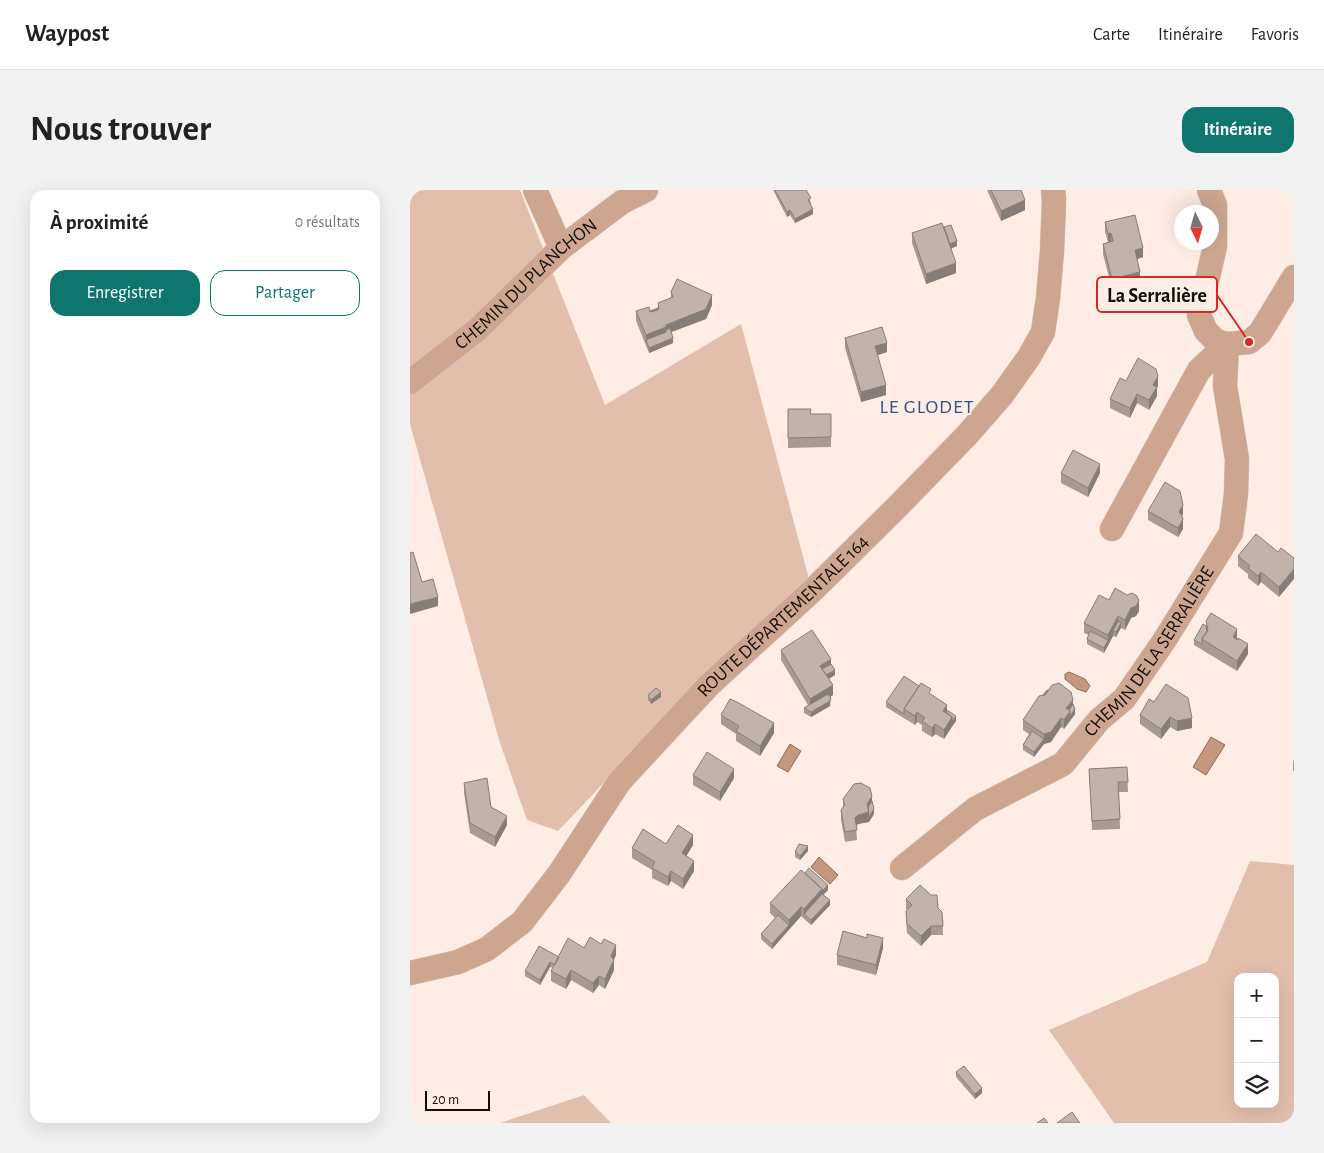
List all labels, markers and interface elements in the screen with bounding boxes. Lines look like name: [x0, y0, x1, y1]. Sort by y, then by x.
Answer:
text: Waypost: [25, 22, 109, 46]
text: Carte: [1093, 26, 1130, 44]
text: Itinéraire: [1158, 26, 1223, 44]
text: Favoris: [1251, 26, 1299, 44]
button: Itinéraire: [1182, 107, 1294, 153]
text: Nous trouver: [30, 112, 211, 147]
north arrow: [1174, 205, 1219, 250]
text: À proximité: [50, 212, 148, 233]
text: 0 résultats: [295, 214, 360, 230]
street label: CHEMIN DU PLANCHON: [451, 215, 600, 353]
button: Enregistrer: [50, 270, 200, 316]
button: Partager: [210, 270, 360, 316]
callout: La Serralière: [1097, 277, 1217, 312]
text: La Serralière: [1107, 286, 1207, 306]
district label: LE GLODET: [880, 397, 974, 417]
street label: ROUTE DÉPARTEMENTALE 164: [694, 532, 872, 700]
street label: CHEMIN DE LA SERRALIÈRE: [1080, 563, 1217, 740]
map controls: [1234, 973, 1279, 1108]
button: +: [1234, 973, 1279, 1018]
button: −: [1234, 1018, 1279, 1063]
button: layers: [1234, 1063, 1279, 1108]
scale bar: [425, 1088, 490, 1111]
text: 20 m: [432, 1093, 459, 1107]

